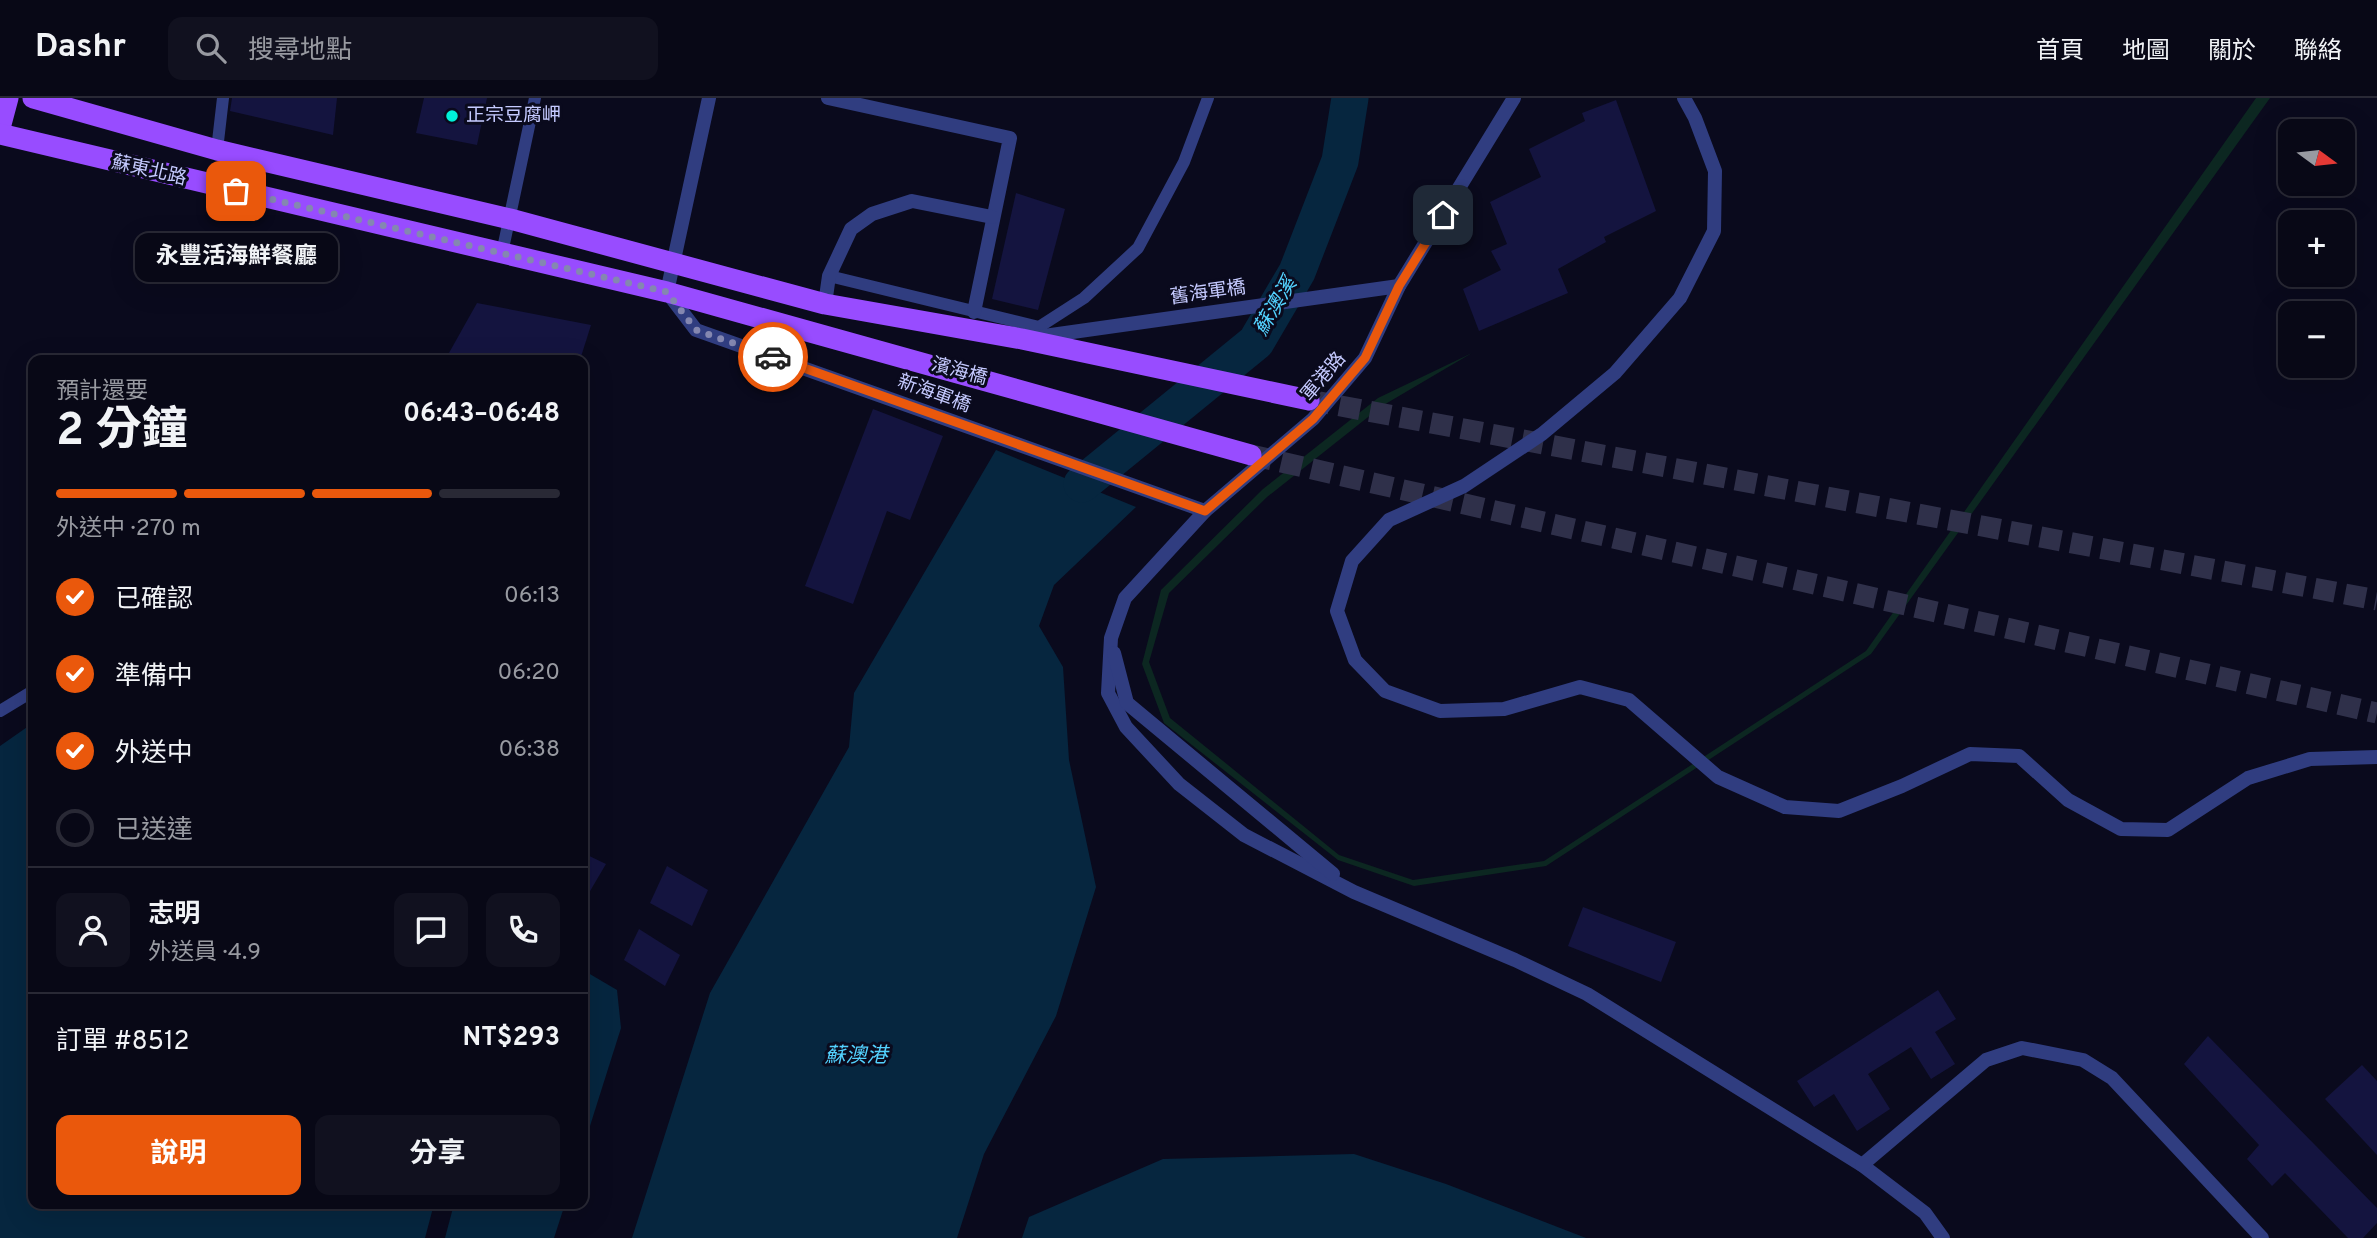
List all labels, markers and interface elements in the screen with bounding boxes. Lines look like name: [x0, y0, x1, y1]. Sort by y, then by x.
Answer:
search box: [168, 17, 658, 80]
text: Dashr: [35, 27, 126, 69]
icon: search: [192, 29, 230, 67]
text: 搜尋地點: [248, 35, 352, 68]
text: 首頁: [2036, 37, 2084, 67]
text: 地圖: [2122, 37, 2170, 67]
text: 關於: [2208, 37, 2256, 67]
text: 聯絡: [2294, 37, 2342, 67]
place label: 正宗豆腐岬: [466, 104, 561, 128]
marker: 正宗豆腐岬: [444, 108, 460, 124]
north arrow: [2278, 119, 2356, 196]
map controls: [2278, 119, 2355, 378]
street label: 蘇東北路: [109, 151, 189, 191]
pin: [206, 161, 266, 221]
icon: bag: [217, 172, 255, 210]
pin: [1413, 185, 1473, 245]
icon: home: [1424, 196, 1462, 234]
button: +: [2278, 210, 2355, 287]
callout: 永豐活海鮮餐廳: [134, 233, 338, 282]
text: 永豐活海鮮餐廳: [156, 243, 317, 272]
water label: 蘇澳溪: [1248, 270, 1305, 341]
street label: 舊海軍橋: [1169, 276, 1247, 310]
button: −: [2278, 301, 2355, 378]
courier: [738, 322, 808, 392]
icon: car: [754, 338, 792, 376]
street label: 軍港路: [1296, 347, 1352, 407]
street label: 濱海橋: [928, 353, 990, 391]
street label: 新海軍橋: [894, 370, 974, 418]
text: 預計還要: [56, 378, 148, 407]
text: 06:43–06:48: [403, 398, 560, 431]
text: 2 分鐘: [56, 403, 188, 462]
text: 外送中 · 270 m: [56, 515, 201, 544]
icon: check: [56, 578, 94, 616]
text: 06:13: [504, 582, 560, 611]
text: 已確認: [115, 584, 193, 617]
icon: check: [56, 655, 94, 693]
text: 06:20: [497, 659, 560, 688]
text: 準備中: [115, 661, 193, 694]
icon: check: [56, 732, 94, 770]
text: 06:38: [498, 736, 560, 765]
text: 外送中: [115, 738, 193, 771]
text: 已送達: [115, 815, 193, 848]
button: person: [56, 893, 130, 967]
button: chat: [394, 893, 468, 967]
button: phone: [486, 893, 560, 967]
text: 志明: [148, 899, 200, 932]
text: 外送員 · 4.9: [148, 939, 261, 968]
text: NT$293: [463, 1022, 560, 1055]
text: 訂單 #8512: [56, 1026, 190, 1059]
water label: 蘇澳港: [825, 1043, 890, 1070]
button: 說明: [56, 1115, 301, 1195]
button: 分享: [315, 1115, 560, 1195]

